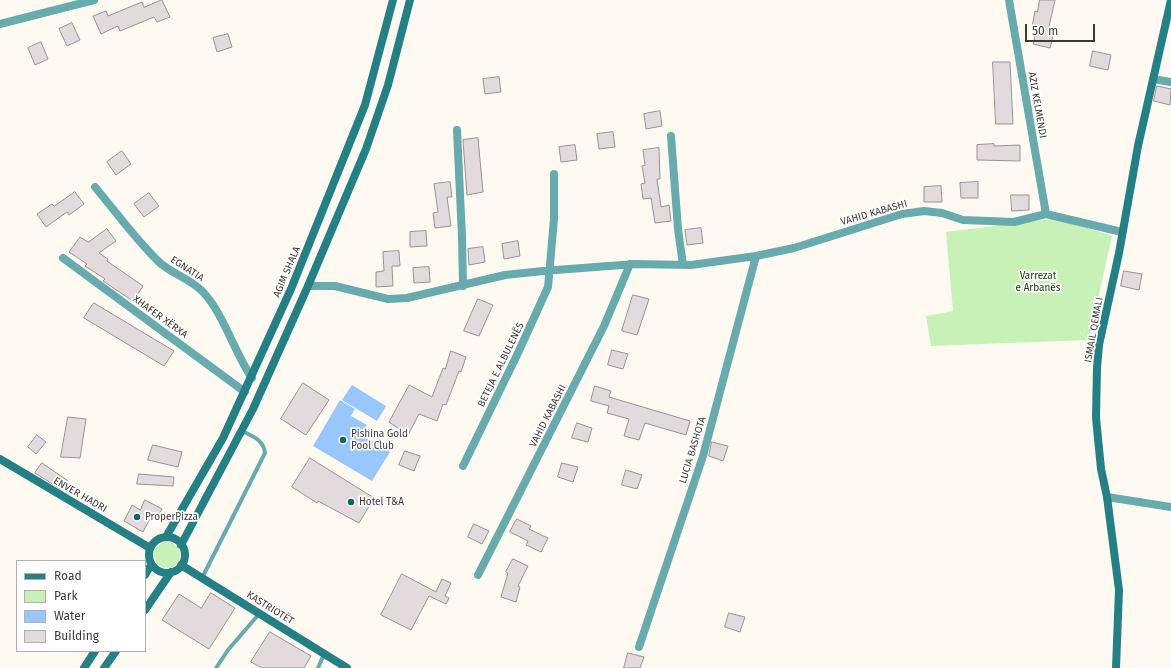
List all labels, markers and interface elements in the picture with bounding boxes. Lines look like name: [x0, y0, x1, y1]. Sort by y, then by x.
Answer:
scale bar: [1027, 16, 1097, 42]
text: 50 m: [1032, 24, 1058, 38]
street label: AZIZ KELMENDI: [1025, 71, 1049, 139]
street label: VAHID KABASHI: [839, 198, 909, 228]
street label: AGIM SHALA: [271, 245, 303, 299]
street label: EGNATIA: [168, 254, 206, 284]
park label: Varrezat e Arbanës: [1016, 270, 1060, 294]
street label: XHAFER XËRXA: [130, 293, 190, 341]
street label: ISMAIL QEMALI: [1082, 296, 1106, 364]
street label: BETEJA E ALBULENËS: [475, 321, 527, 409]
street label: VAHID KABASHI: [527, 383, 569, 449]
street label: LUCIA BASHOTA: [677, 415, 709, 485]
place label: Pishina Gold Pool Club: [351, 428, 408, 452]
marker: Pishina Gold Pool Club: [338, 435, 348, 445]
street label: ENVER HADRI: [51, 475, 109, 515]
place label: Hotel T&A: [359, 496, 404, 508]
marker: Hotel T&A: [346, 497, 356, 507]
place label: ProperPizza: [145, 511, 198, 523]
marker: ProperPizza: [132, 512, 142, 522]
legend: [16, 560, 146, 652]
text: Road: [54, 569, 82, 583]
text: Park: [54, 589, 78, 603]
street label: KASTRIOTËT: [244, 589, 296, 627]
text: Water: [54, 609, 85, 623]
text: Building: [54, 629, 99, 643]

